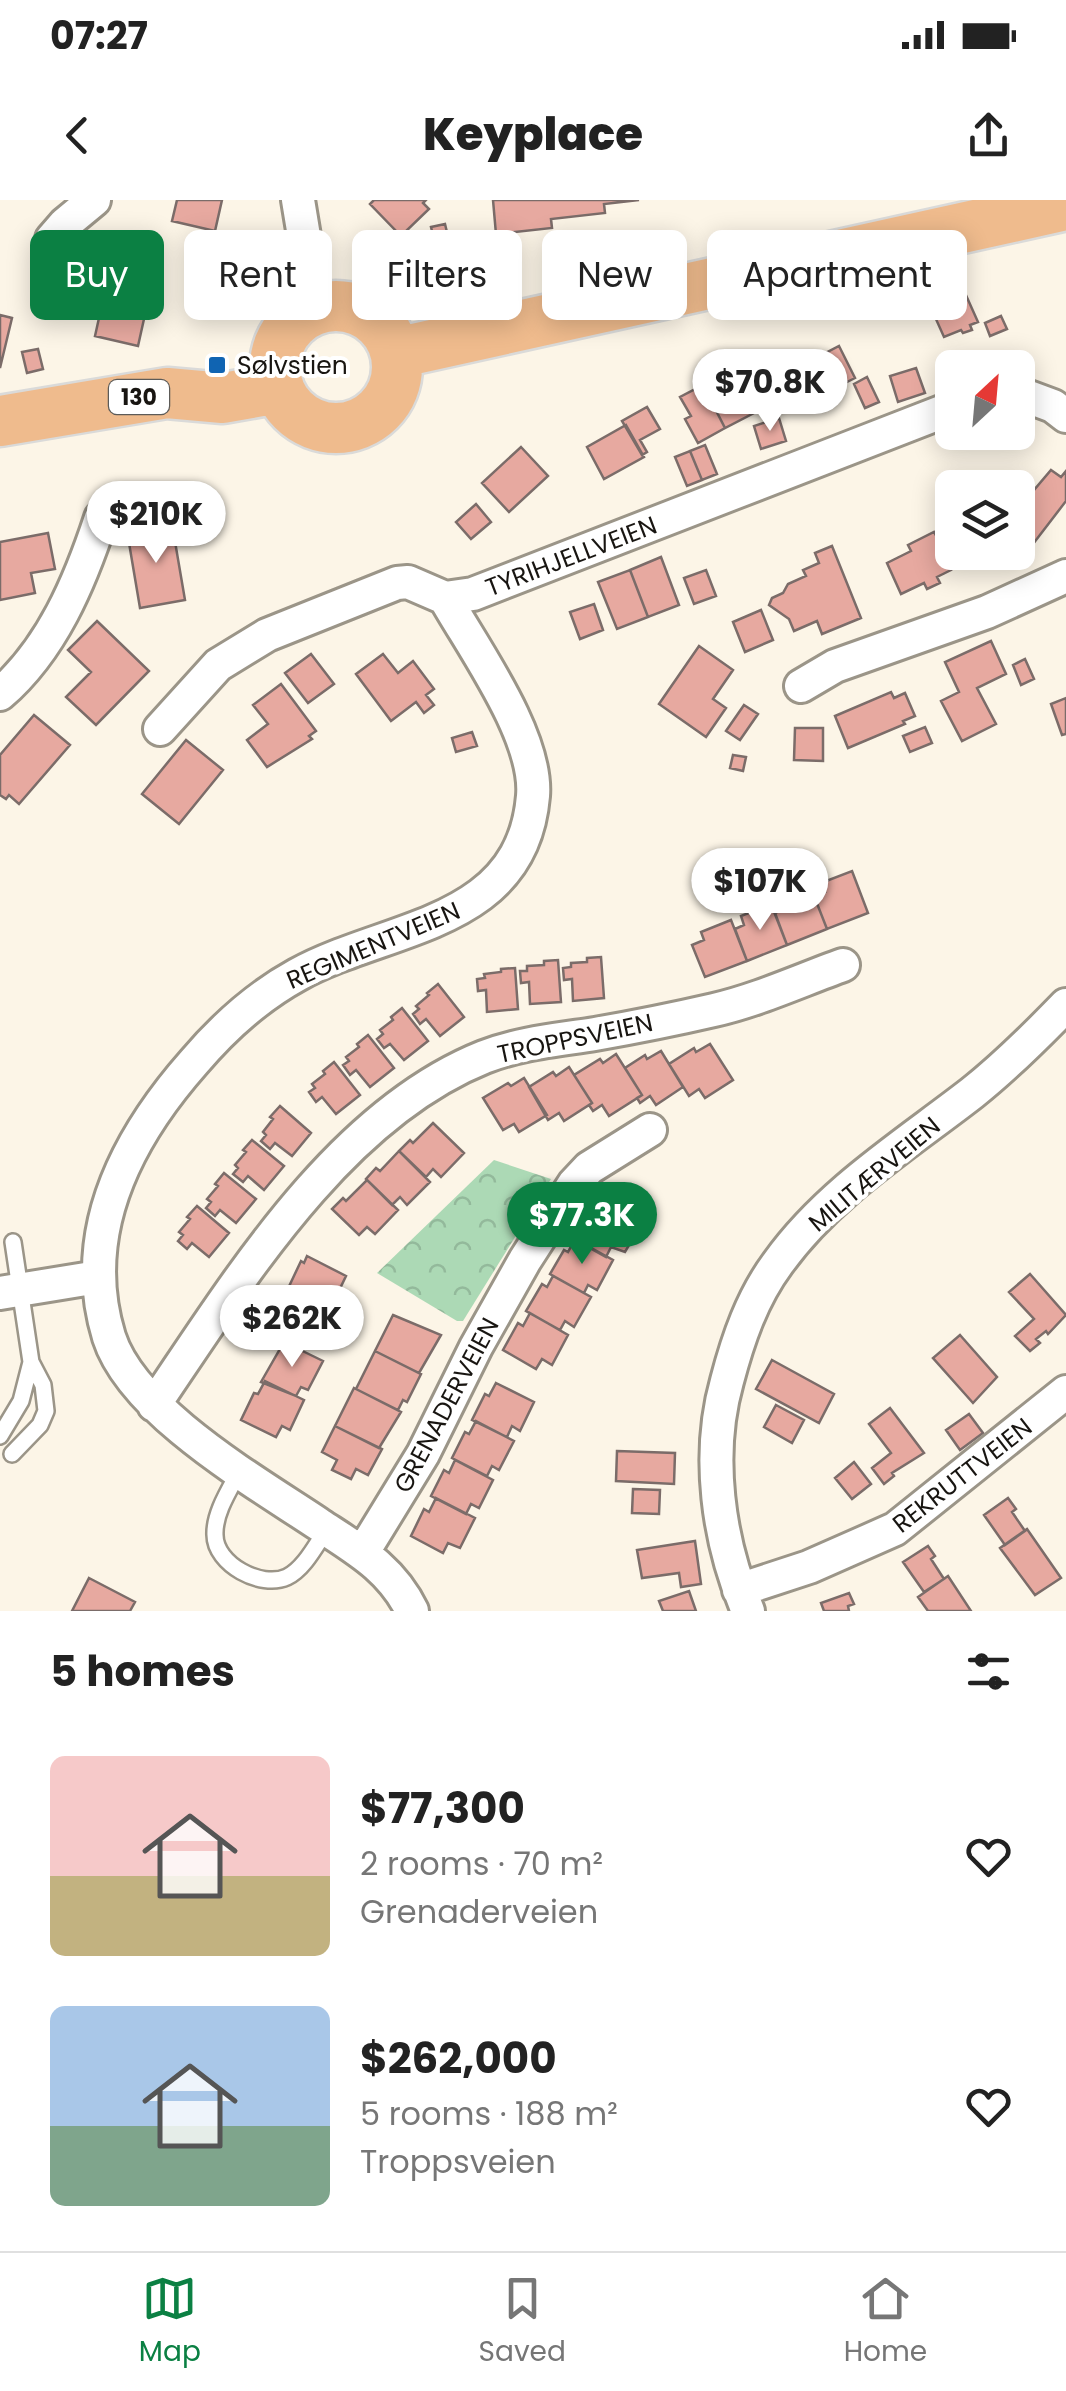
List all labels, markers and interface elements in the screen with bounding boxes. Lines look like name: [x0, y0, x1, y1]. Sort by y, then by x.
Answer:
text: 07:27: [50, 9, 148, 62]
text: Keyplace: [423, 103, 643, 166]
icon: back: [50, 108, 105, 163]
icon: share: [961, 108, 1016, 163]
chip: Buy: [30, 230, 164, 320]
chip: Rent: [184, 230, 332, 320]
chip: Filters: [352, 230, 522, 320]
chip: New: [542, 230, 687, 320]
chip: Apartment: [707, 230, 967, 320]
place label: Sølvstien: [237, 348, 348, 383]
pin: $70.8K: [689, 349, 851, 434]
north arrow: [935, 350, 1035, 450]
map controls: [935, 350, 1035, 570]
marker: Sølvstien: [206, 354, 228, 376]
text: $70.8K: [714, 359, 826, 404]
road number: 130: [109, 380, 169, 414]
button: layers: [935, 470, 1035, 570]
pin: $210K: [86, 481, 226, 566]
text: $210K: [109, 491, 203, 536]
street label: TYRIHJELLVEIEN: [481, 508, 662, 605]
pin: $107K: [690, 848, 830, 933]
text: $107K: [713, 858, 807, 903]
street label: REGIMENTVEIEN: [281, 893, 465, 998]
street label: TROPPSVEIEN: [494, 1005, 656, 1072]
street label: MILITÆRVEIEN: [801, 1109, 948, 1240]
pin: $77.3K: [501, 1182, 663, 1267]
text: $77.3K: [529, 1192, 635, 1237]
pin: $262K: [222, 1285, 362, 1370]
text: $262K: [242, 1295, 342, 1340]
street label: GRENADERVEIEN: [385, 1311, 507, 1499]
street label: REKRUTTVEIEN: [885, 1410, 1039, 1541]
text: 5 homes: [50, 1642, 235, 1701]
icon: filters: [961, 1644, 1016, 1699]
text: $77,300: [360, 1779, 525, 1838]
icon: home: [130, 1796, 250, 1916]
icon: heart: [961, 1829, 1016, 1884]
text: 2 rooms · 70 m²: [360, 1841, 603, 1886]
text: Grenaderveien: [360, 1889, 598, 1934]
text: $262,000: [360, 2029, 557, 2088]
icon: home: [130, 2046, 250, 2166]
icon: heart: [961, 2079, 1016, 2134]
text: 5 rooms · 188 m²: [360, 2091, 618, 2136]
text: Troppsveien: [360, 2139, 556, 2184]
tab: Map: [139, 2271, 201, 2373]
tab: Saved: [479, 2271, 566, 2373]
tab: Home: [844, 2271, 927, 2373]

